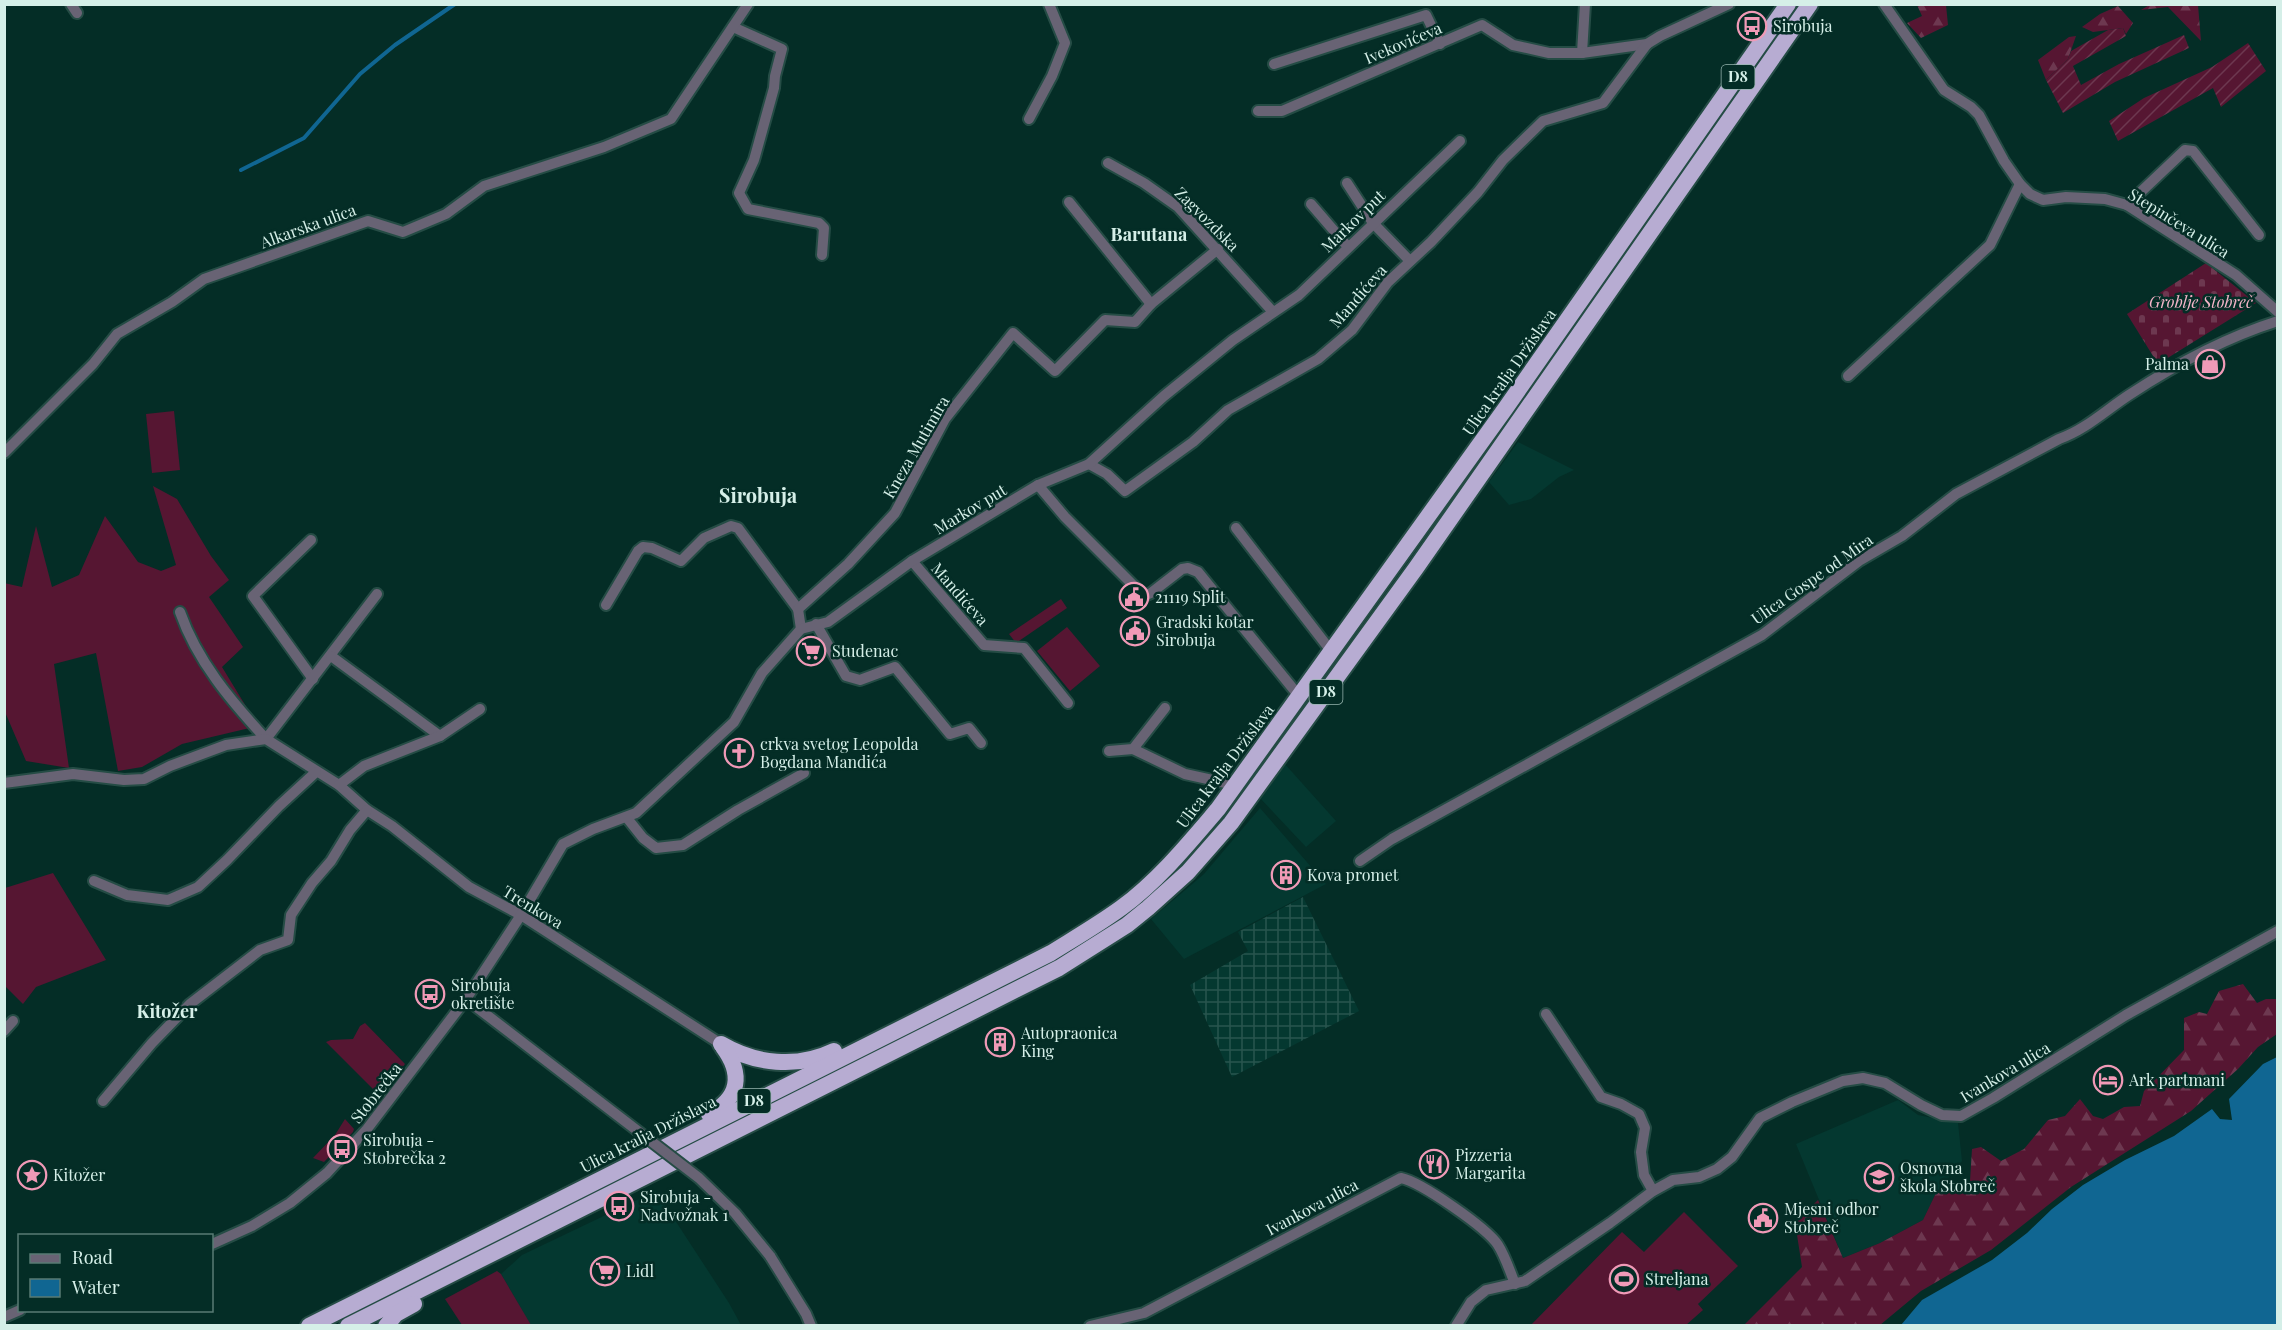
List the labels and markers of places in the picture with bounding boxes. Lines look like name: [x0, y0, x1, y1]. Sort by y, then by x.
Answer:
bus stop icon: Sirobuja: [1736, 10, 1768, 42]
place label: Sirobuja: [1773, 15, 1832, 36]
shop icon: Palma: [2194, 348, 2226, 380]
place label: Palma: [2145, 353, 2189, 374]
public building icon: 21119 Split: [1118, 581, 1150, 613]
place label: 21119 Split: [1155, 586, 1226, 607]
place label: Gradski kotar Sirobuja: [1156, 611, 1254, 650]
public building icon: Gradski kotar Sirobuja: [1119, 615, 1151, 647]
supermarket icon: Studenac: [795, 635, 827, 667]
place label: Studenac: [832, 640, 899, 661]
place label: crkva svetog Leopolda Bogdana Mandića: [760, 733, 919, 772]
church icon: crkva svetog Leopolda Bogdana Mandića: [723, 737, 755, 769]
building icon: Kova promet: [1270, 859, 1302, 891]
place label: Kova promet: [1307, 864, 1399, 885]
place label: Sirobuja okretište: [451, 974, 515, 1013]
bus stop icon: Sirobuja okretište: [414, 978, 446, 1010]
place label: Autopraonica King: [1020, 1022, 1117, 1061]
building icon: Autopraonica King: [984, 1026, 1016, 1058]
hotel icon: Ark partmani: [2092, 1064, 2124, 1096]
place label: Ark partmani: [2128, 1069, 2225, 1090]
place label: Sirobuja - Stobrečka 2: [363, 1129, 446, 1168]
bus stop icon: Sirobuja - Stobrečka 2: [326, 1133, 358, 1165]
place label: Pizzeria Margarita: [1455, 1144, 1526, 1183]
restaurant icon: Pizzeria Margarita: [1418, 1148, 1450, 1180]
place label: Osnovna škola Stobreč: [1900, 1157, 1995, 1196]
place icon: Kitožer: [16, 1159, 48, 1191]
school or university icon: Osnovna škola Stobreč: [1863, 1161, 1895, 1193]
place label: Kitožer: [53, 1164, 105, 1185]
place label: Sirobuja - Nadvožnak 1: [640, 1186, 728, 1225]
bus stop icon: Sirobuja - Nadvožnak 1: [603, 1190, 635, 1222]
place label: Mjesni odbor Stobreč: [1784, 1198, 1879, 1237]
public building icon: Mjesni odbor Stobreč: [1747, 1202, 1779, 1234]
supermarket icon: Lidl: [589, 1255, 621, 1287]
place label: Lidl: [626, 1260, 654, 1281]
sports icon: Streljana: [1608, 1263, 1640, 1295]
place label: Streljana: [1645, 1268, 1709, 1289]

